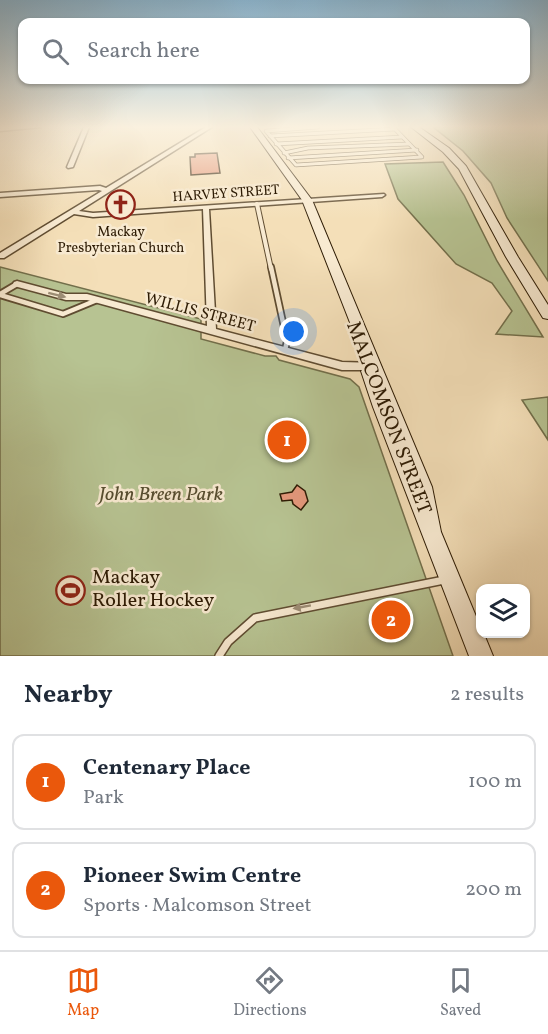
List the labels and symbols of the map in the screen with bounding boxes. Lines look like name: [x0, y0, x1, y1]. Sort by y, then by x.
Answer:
street label: HARVEY STREET: [172, 181, 280, 207]
church icon: Mackay Presbyterian Church: [105, 189, 137, 221]
place label: Mackay Presbyterian Church: [58, 223, 184, 258]
street label: WILLIS STREET: [142, 288, 258, 338]
one-way arrow: [47, 290, 66, 300]
your location: [279, 317, 308, 346]
street label: MALCOMSON STREET: [338, 317, 438, 519]
pin: 1: [268, 418, 306, 462]
park label: John Breen Park: [97, 481, 223, 509]
place label: Mackay Roller Hockey: [92, 564, 215, 615]
sports icon: Mackay Roller Hockey: [55, 574, 87, 606]
pin: 2: [372, 598, 410, 642]
one-way arrow: [292, 603, 311, 612]

